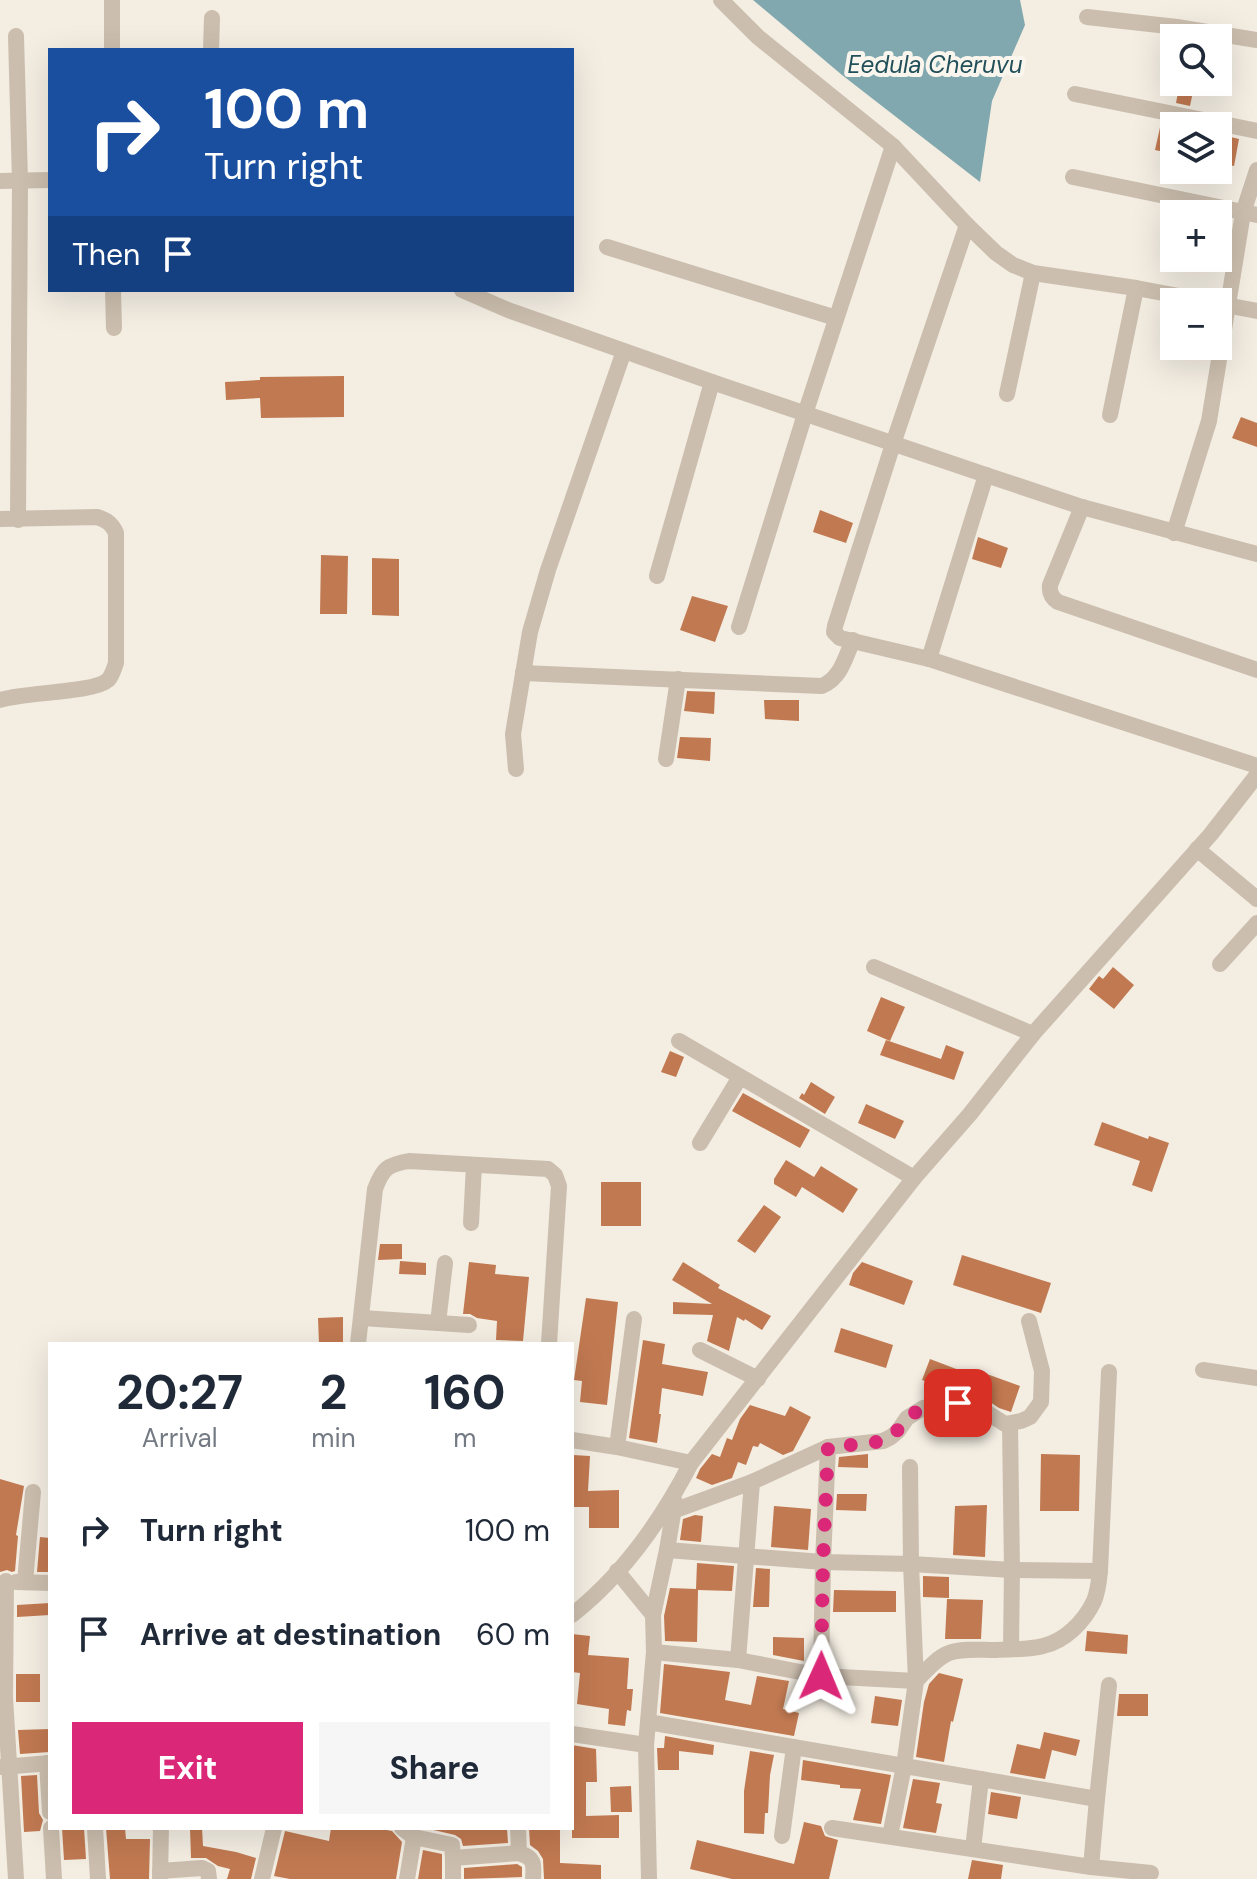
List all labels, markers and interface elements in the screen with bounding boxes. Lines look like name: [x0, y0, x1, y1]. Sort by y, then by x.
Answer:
map controls: [1160, 24, 1232, 360]
button: search: [1160, 24, 1232, 96]
water label: Eedula Cheruvu: [847, 49, 1023, 80]
text: 100 m: [204, 72, 369, 145]
icon: right: [72, 80, 176, 184]
button: layers: [1160, 112, 1232, 184]
text: Turn right: [204, 143, 363, 190]
button: +: [1160, 200, 1232, 272]
icon: arrive: [156, 232, 200, 276]
text: Then: [72, 235, 140, 274]
button: −: [1160, 288, 1232, 360]
text: 20:27: [116, 1361, 243, 1424]
text: 2: [320, 1361, 347, 1424]
text: 160: [424, 1361, 506, 1424]
pin: [924, 1369, 992, 1437]
icon: arrive: [936, 1381, 980, 1425]
text: Arrival: [142, 1421, 218, 1455]
text: min: [311, 1421, 356, 1455]
text: m: [453, 1421, 476, 1455]
icon: right: [72, 1508, 116, 1552]
text: Turn right: [140, 1511, 283, 1550]
text: 100 m: [465, 1511, 550, 1550]
icon: arrive: [72, 1612, 116, 1656]
text: Arrive at destination: [140, 1615, 441, 1654]
text: 60 m: [476, 1615, 550, 1654]
position arrow: [779, 1634, 863, 1718]
button: Exit: [72, 1722, 303, 1814]
button: Share: [319, 1722, 550, 1814]

